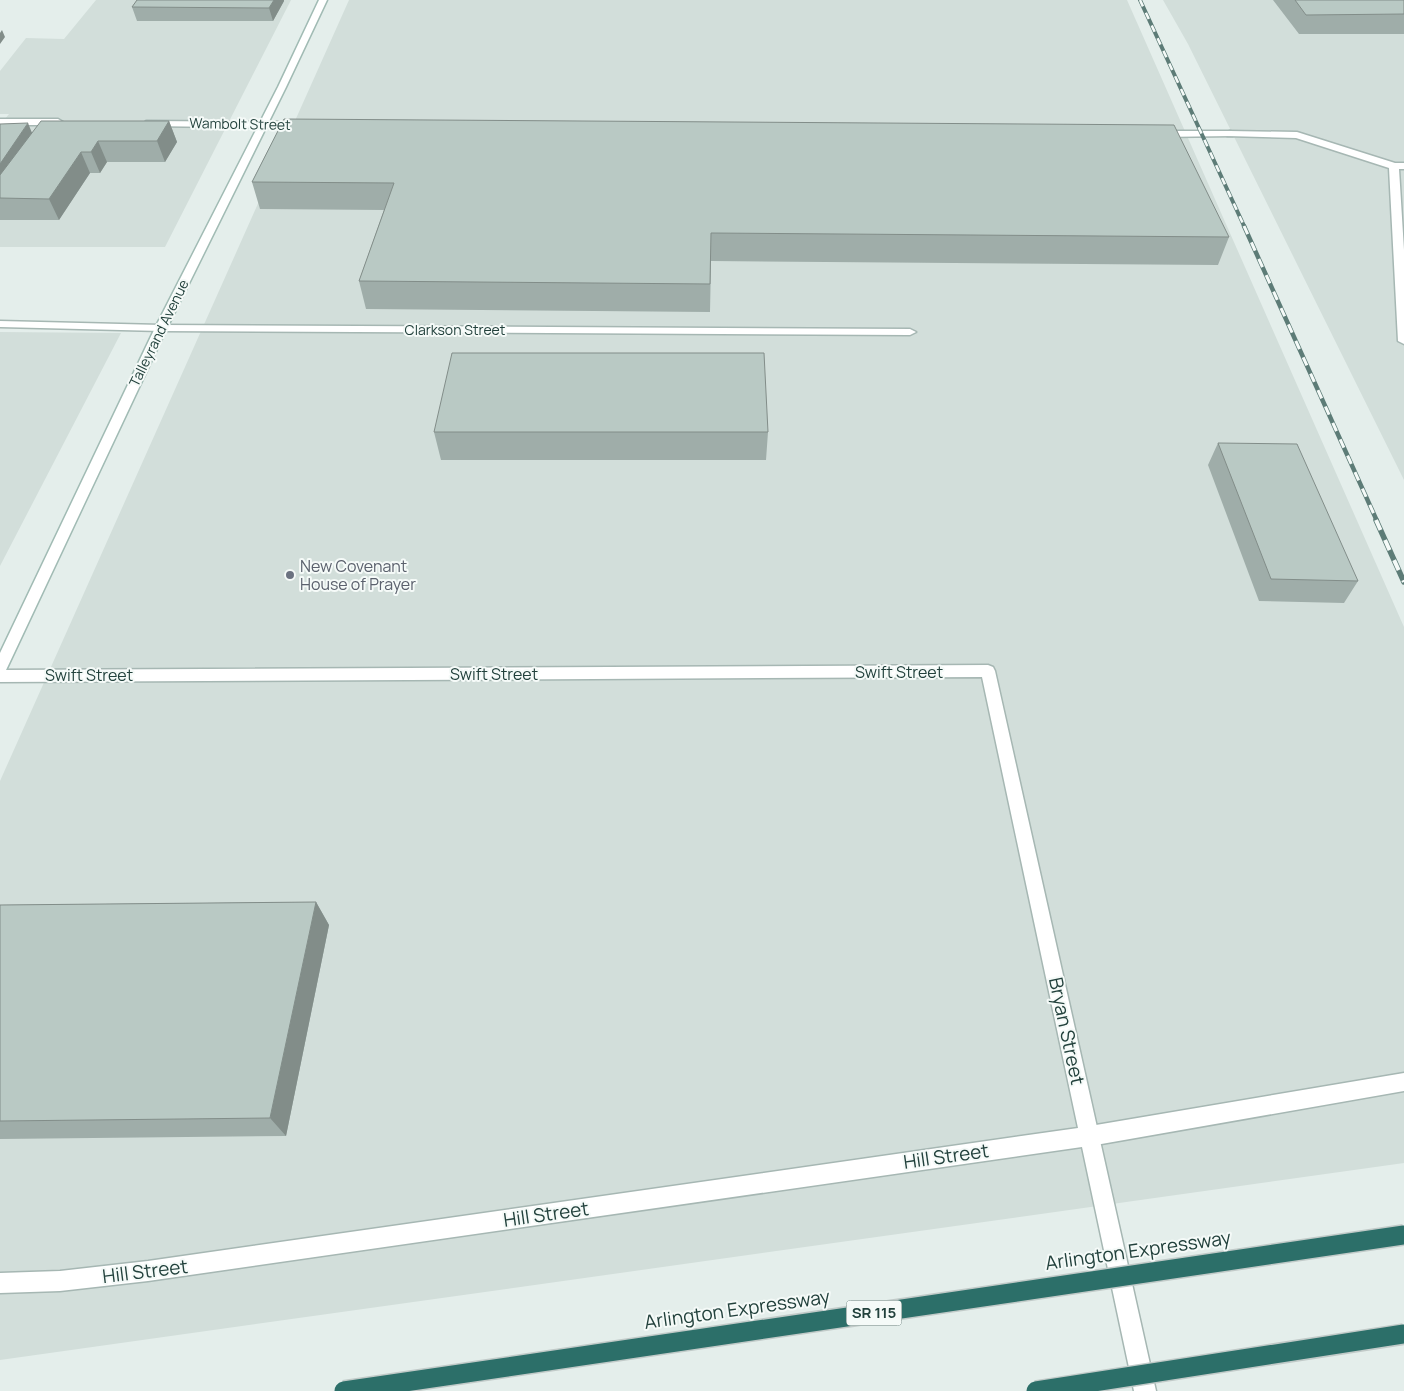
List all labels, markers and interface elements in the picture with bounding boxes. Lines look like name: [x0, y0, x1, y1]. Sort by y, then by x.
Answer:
street label: Wambolt Street: [189, 113, 291, 134]
street label: Talleyrand Avenue: [124, 276, 193, 390]
street label: Clarkson Street: [405, 320, 506, 339]
place label: New Covenant House of Prayer: [300, 555, 416, 595]
marker: New Covenant House of Prayer: [284, 569, 296, 581]
street label: Swift Street: [855, 661, 943, 683]
street label: Swift Street: [450, 663, 538, 685]
street label: Swift Street: [45, 664, 133, 686]
street label: Bryan Street: [1043, 975, 1091, 1087]
street label: Hill Street: [902, 1137, 990, 1175]
street label: Hill Street: [502, 1195, 590, 1233]
street label: Arlington Expressway: [1043, 1224, 1233, 1276]
street label: Hill Street: [101, 1253, 189, 1289]
street label: Arlington Expressway: [642, 1283, 832, 1335]
road number: SR 115: [846, 1300, 902, 1326]

